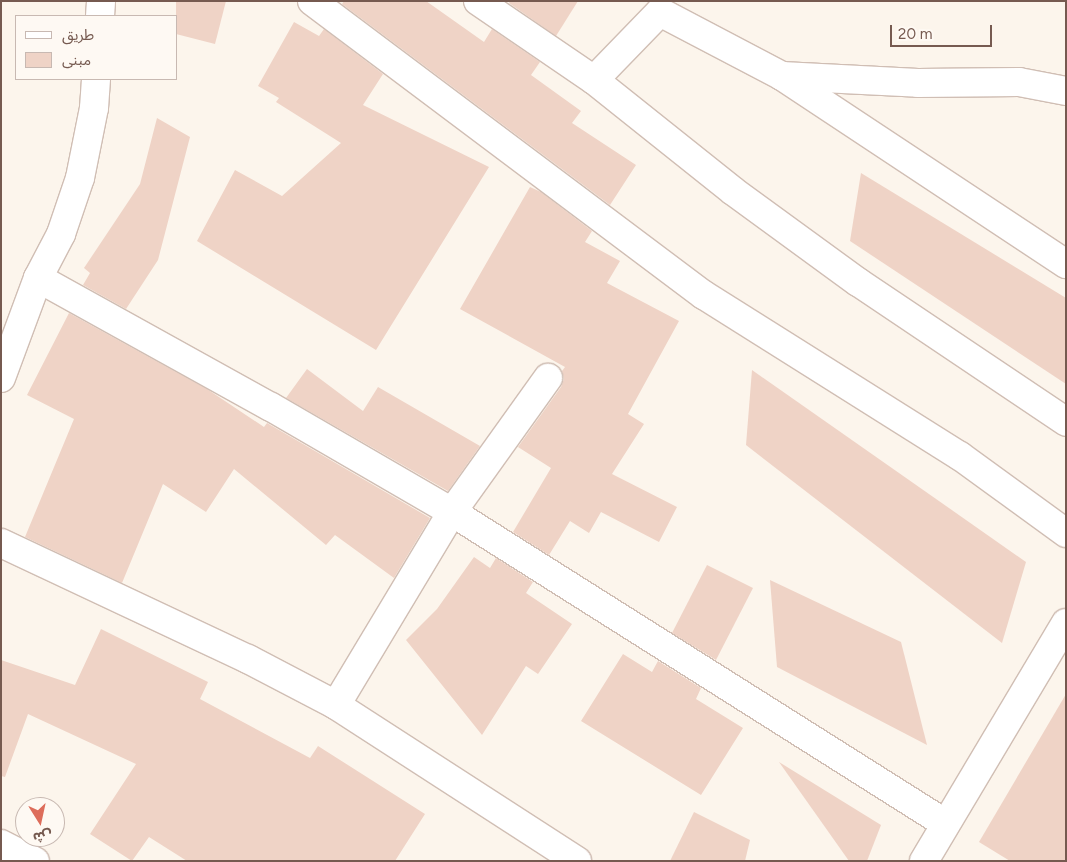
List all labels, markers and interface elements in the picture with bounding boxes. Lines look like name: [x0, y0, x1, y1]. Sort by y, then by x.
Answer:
legend: [15, 15, 178, 80]
scale bar: [892, 15, 994, 47]
text: 20 m: [898, 25, 932, 43]
text: طريق: [62, 26, 94, 44]
text: مبنى: [62, 51, 91, 69]
north arrow: [15, 797, 65, 847]
text: ش: [32, 826, 53, 846]

